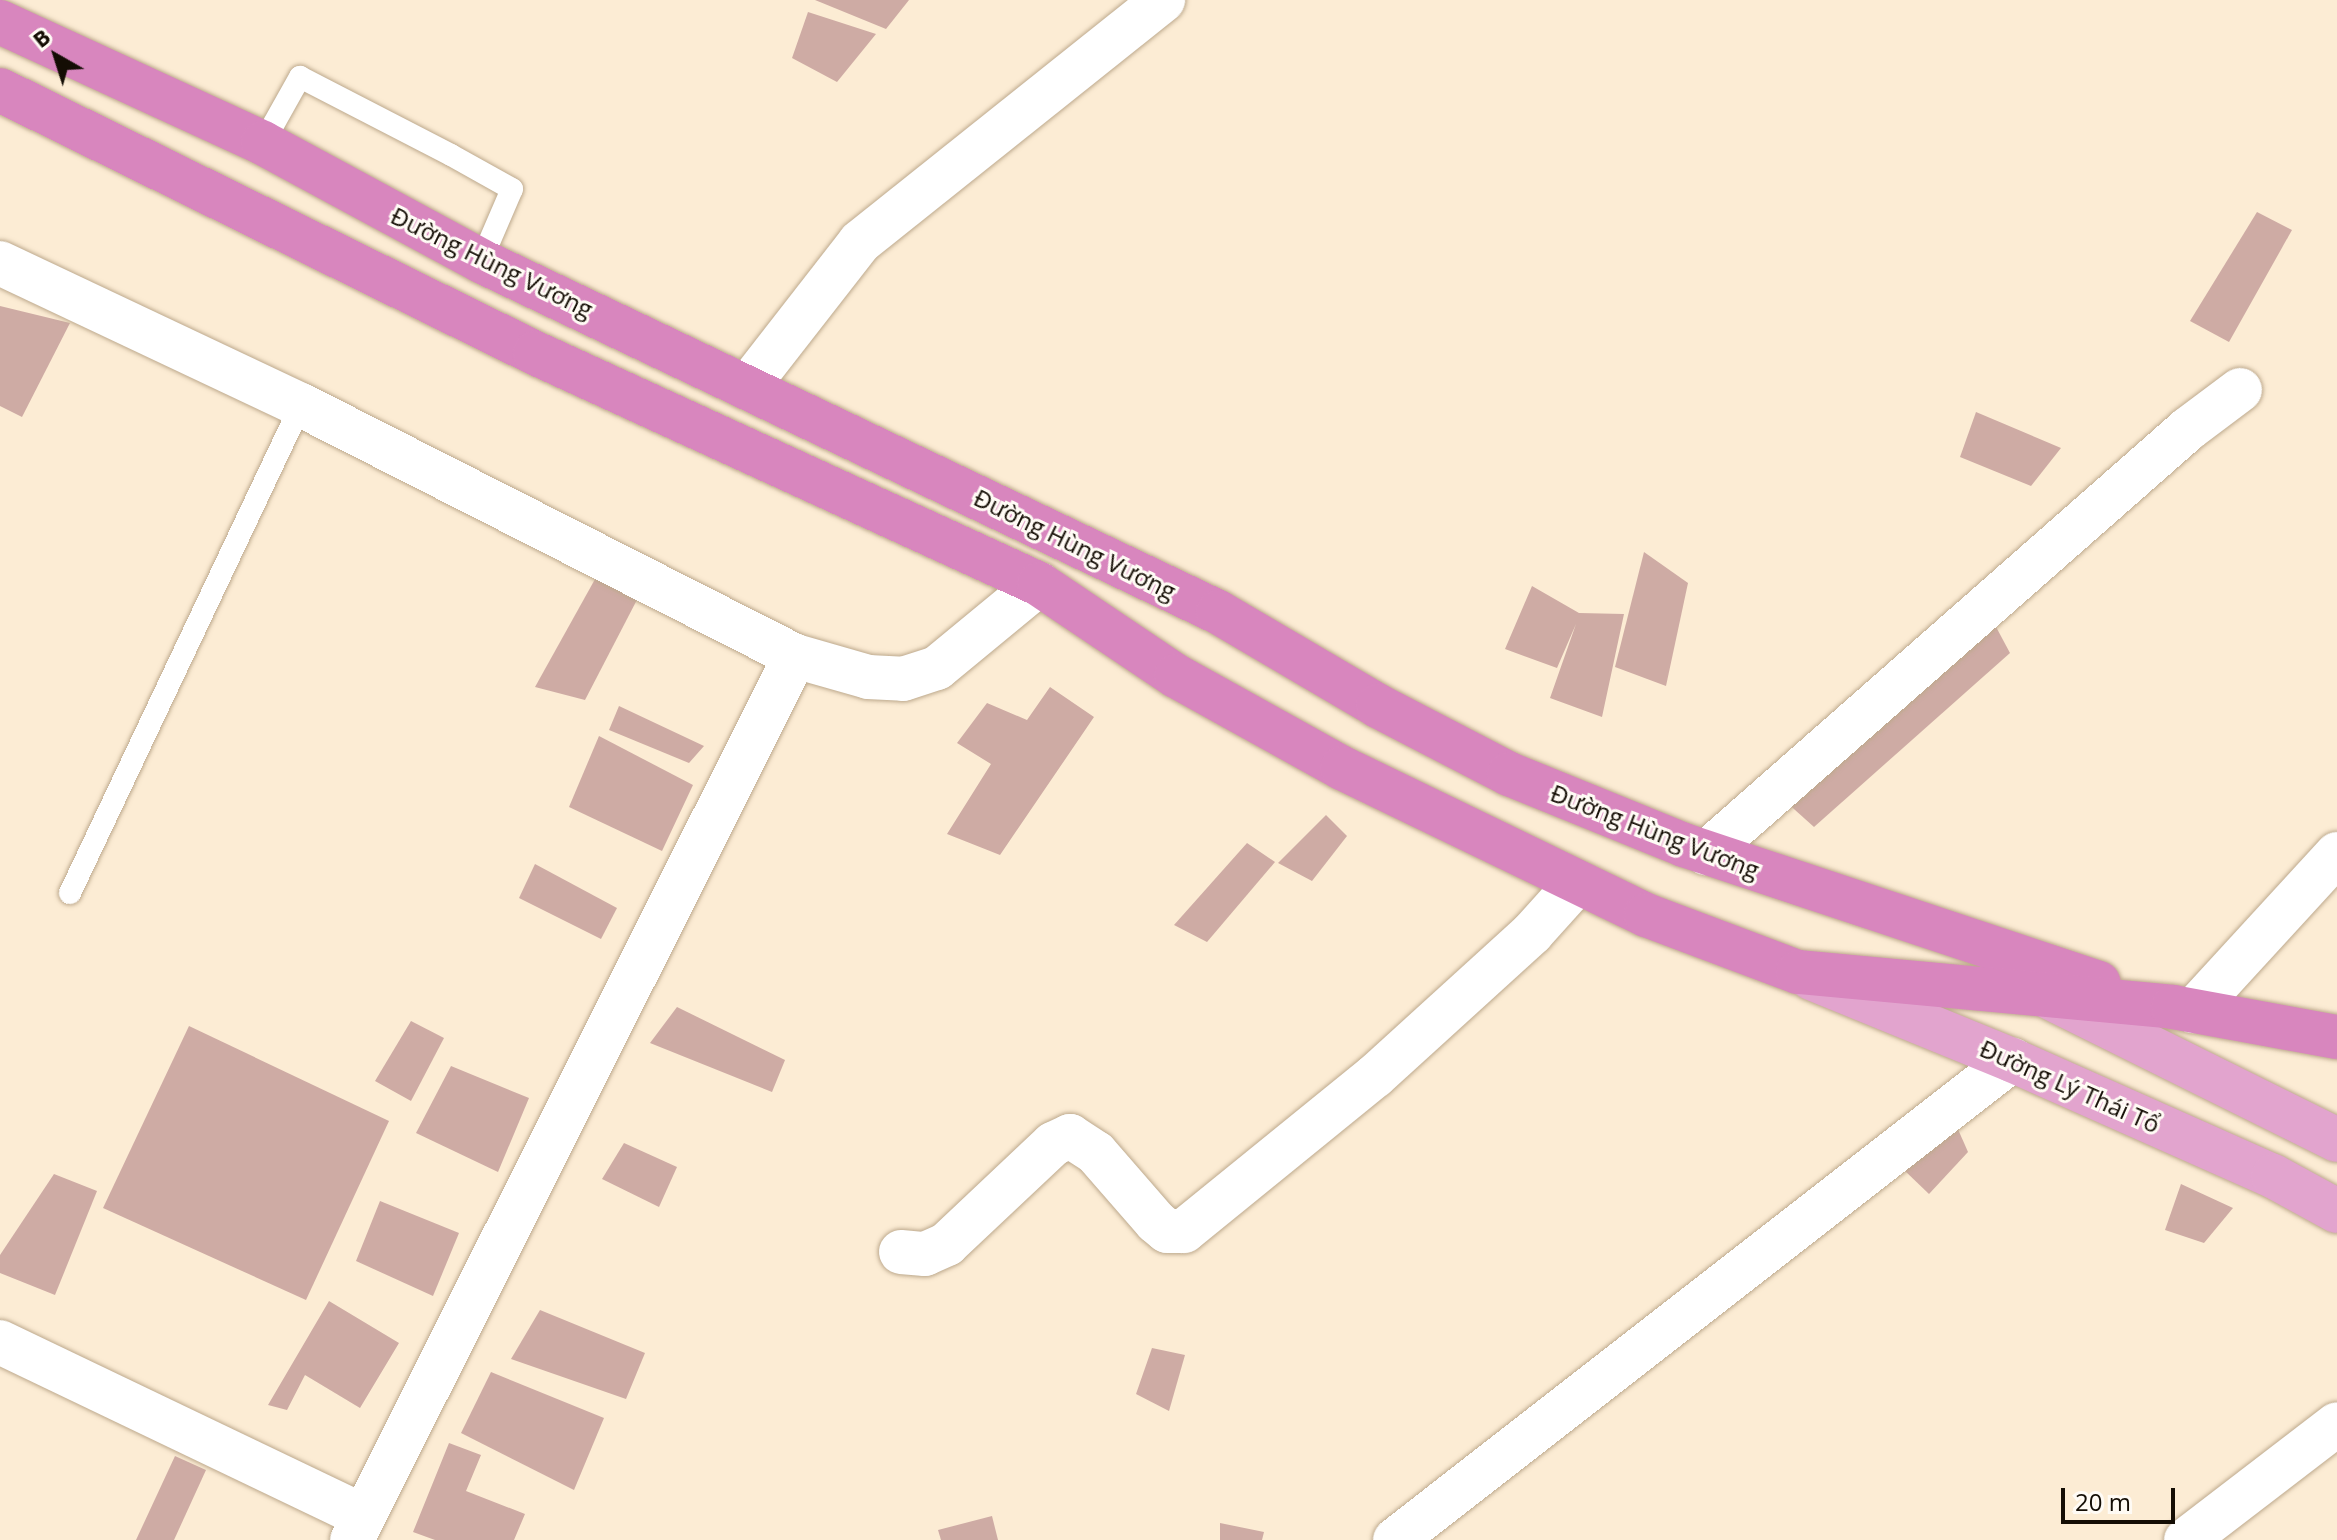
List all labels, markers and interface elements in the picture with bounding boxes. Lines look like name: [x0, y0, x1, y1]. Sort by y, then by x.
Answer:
north arrow: [16, 16, 96, 96]
text: B: [26, 21, 56, 54]
street label: Đường Hùng Vương: [386, 201, 598, 323]
street label: Đường Hùng Vương: [969, 483, 1181, 605]
street label: Đường Hùng Vương: [1547, 778, 1763, 884]
street label: Đường Lý Thái Tổ: [1976, 1033, 2164, 1139]
scale bar: [2065, 1472, 2179, 1522]
text: 20 m: [2075, 1485, 2131, 1518]

